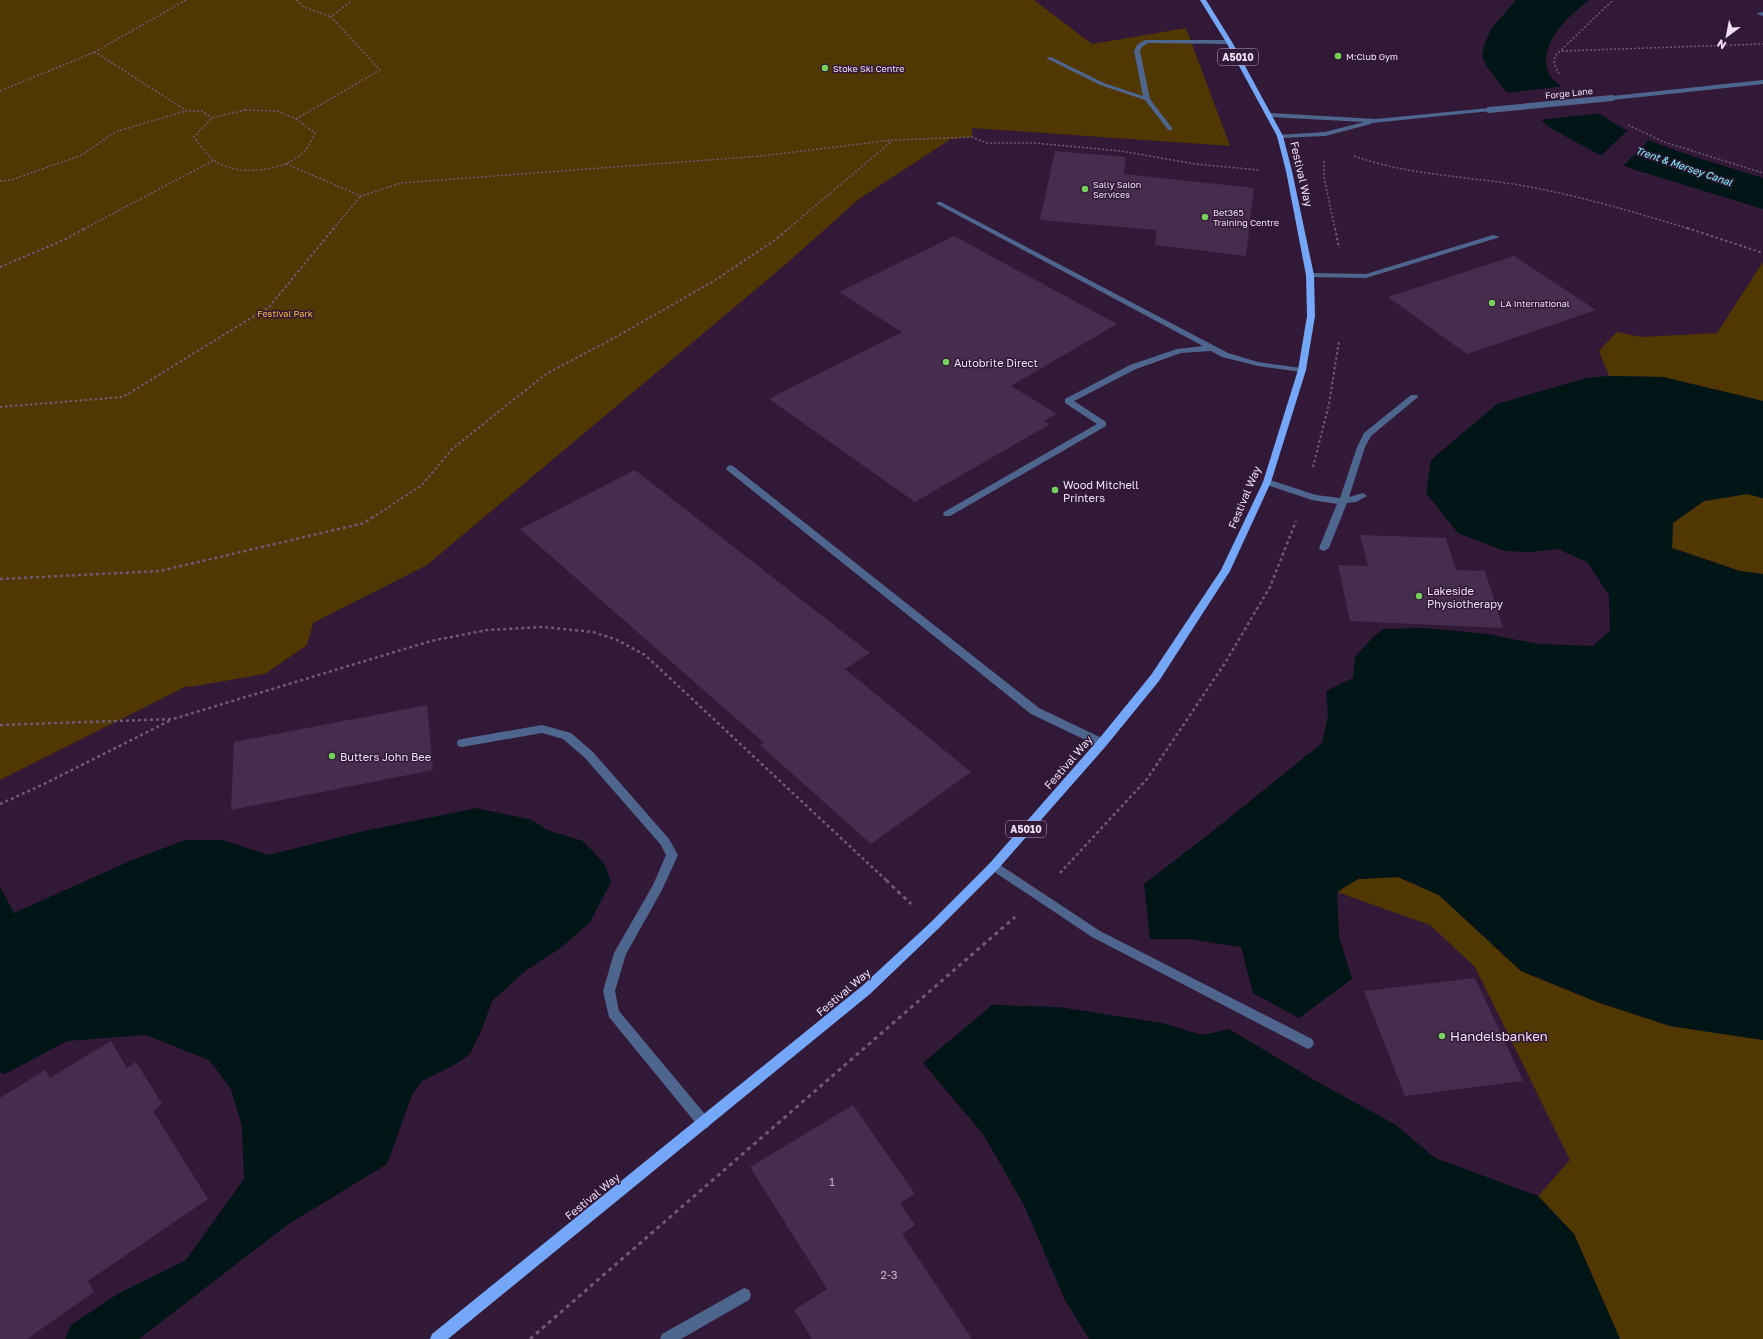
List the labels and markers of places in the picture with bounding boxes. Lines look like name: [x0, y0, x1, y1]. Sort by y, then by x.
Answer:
marker: M:Club Gym: [1333, 51, 1343, 61]
place label: M:Club Gym: [1346, 51, 1398, 62]
marker: Stoke Ski Centre: [820, 63, 830, 73]
place label: Stoke Ski Centre: [833, 63, 905, 74]
place label: Sally Salon Services: [1093, 179, 1141, 200]
marker: Sally Salon Services: [1080, 184, 1090, 194]
place label: Bet365 Training Centre: [1213, 207, 1279, 228]
marker: Bet365 Training Centre: [1200, 212, 1210, 222]
marker: LA International: [1487, 298, 1497, 308]
place label: LA International: [1500, 298, 1570, 309]
place label: Autobrite Direct: [954, 356, 1038, 369]
marker: Autobrite Direct: [941, 357, 951, 367]
place label: Wood Mitchell Printers: [1063, 478, 1139, 504]
marker: Wood Mitchell Printers: [1050, 485, 1060, 495]
place label: Lakeside Physiotherapy: [1427, 584, 1503, 610]
marker: Lakeside Physiotherapy: [1414, 591, 1424, 601]
place label: Butters John Bee: [340, 750, 431, 763]
marker: Butters John Bee: [327, 751, 337, 761]
place label: Handelsbanken: [1450, 1028, 1548, 1044]
marker: Handelsbanken: [1437, 1031, 1447, 1041]

